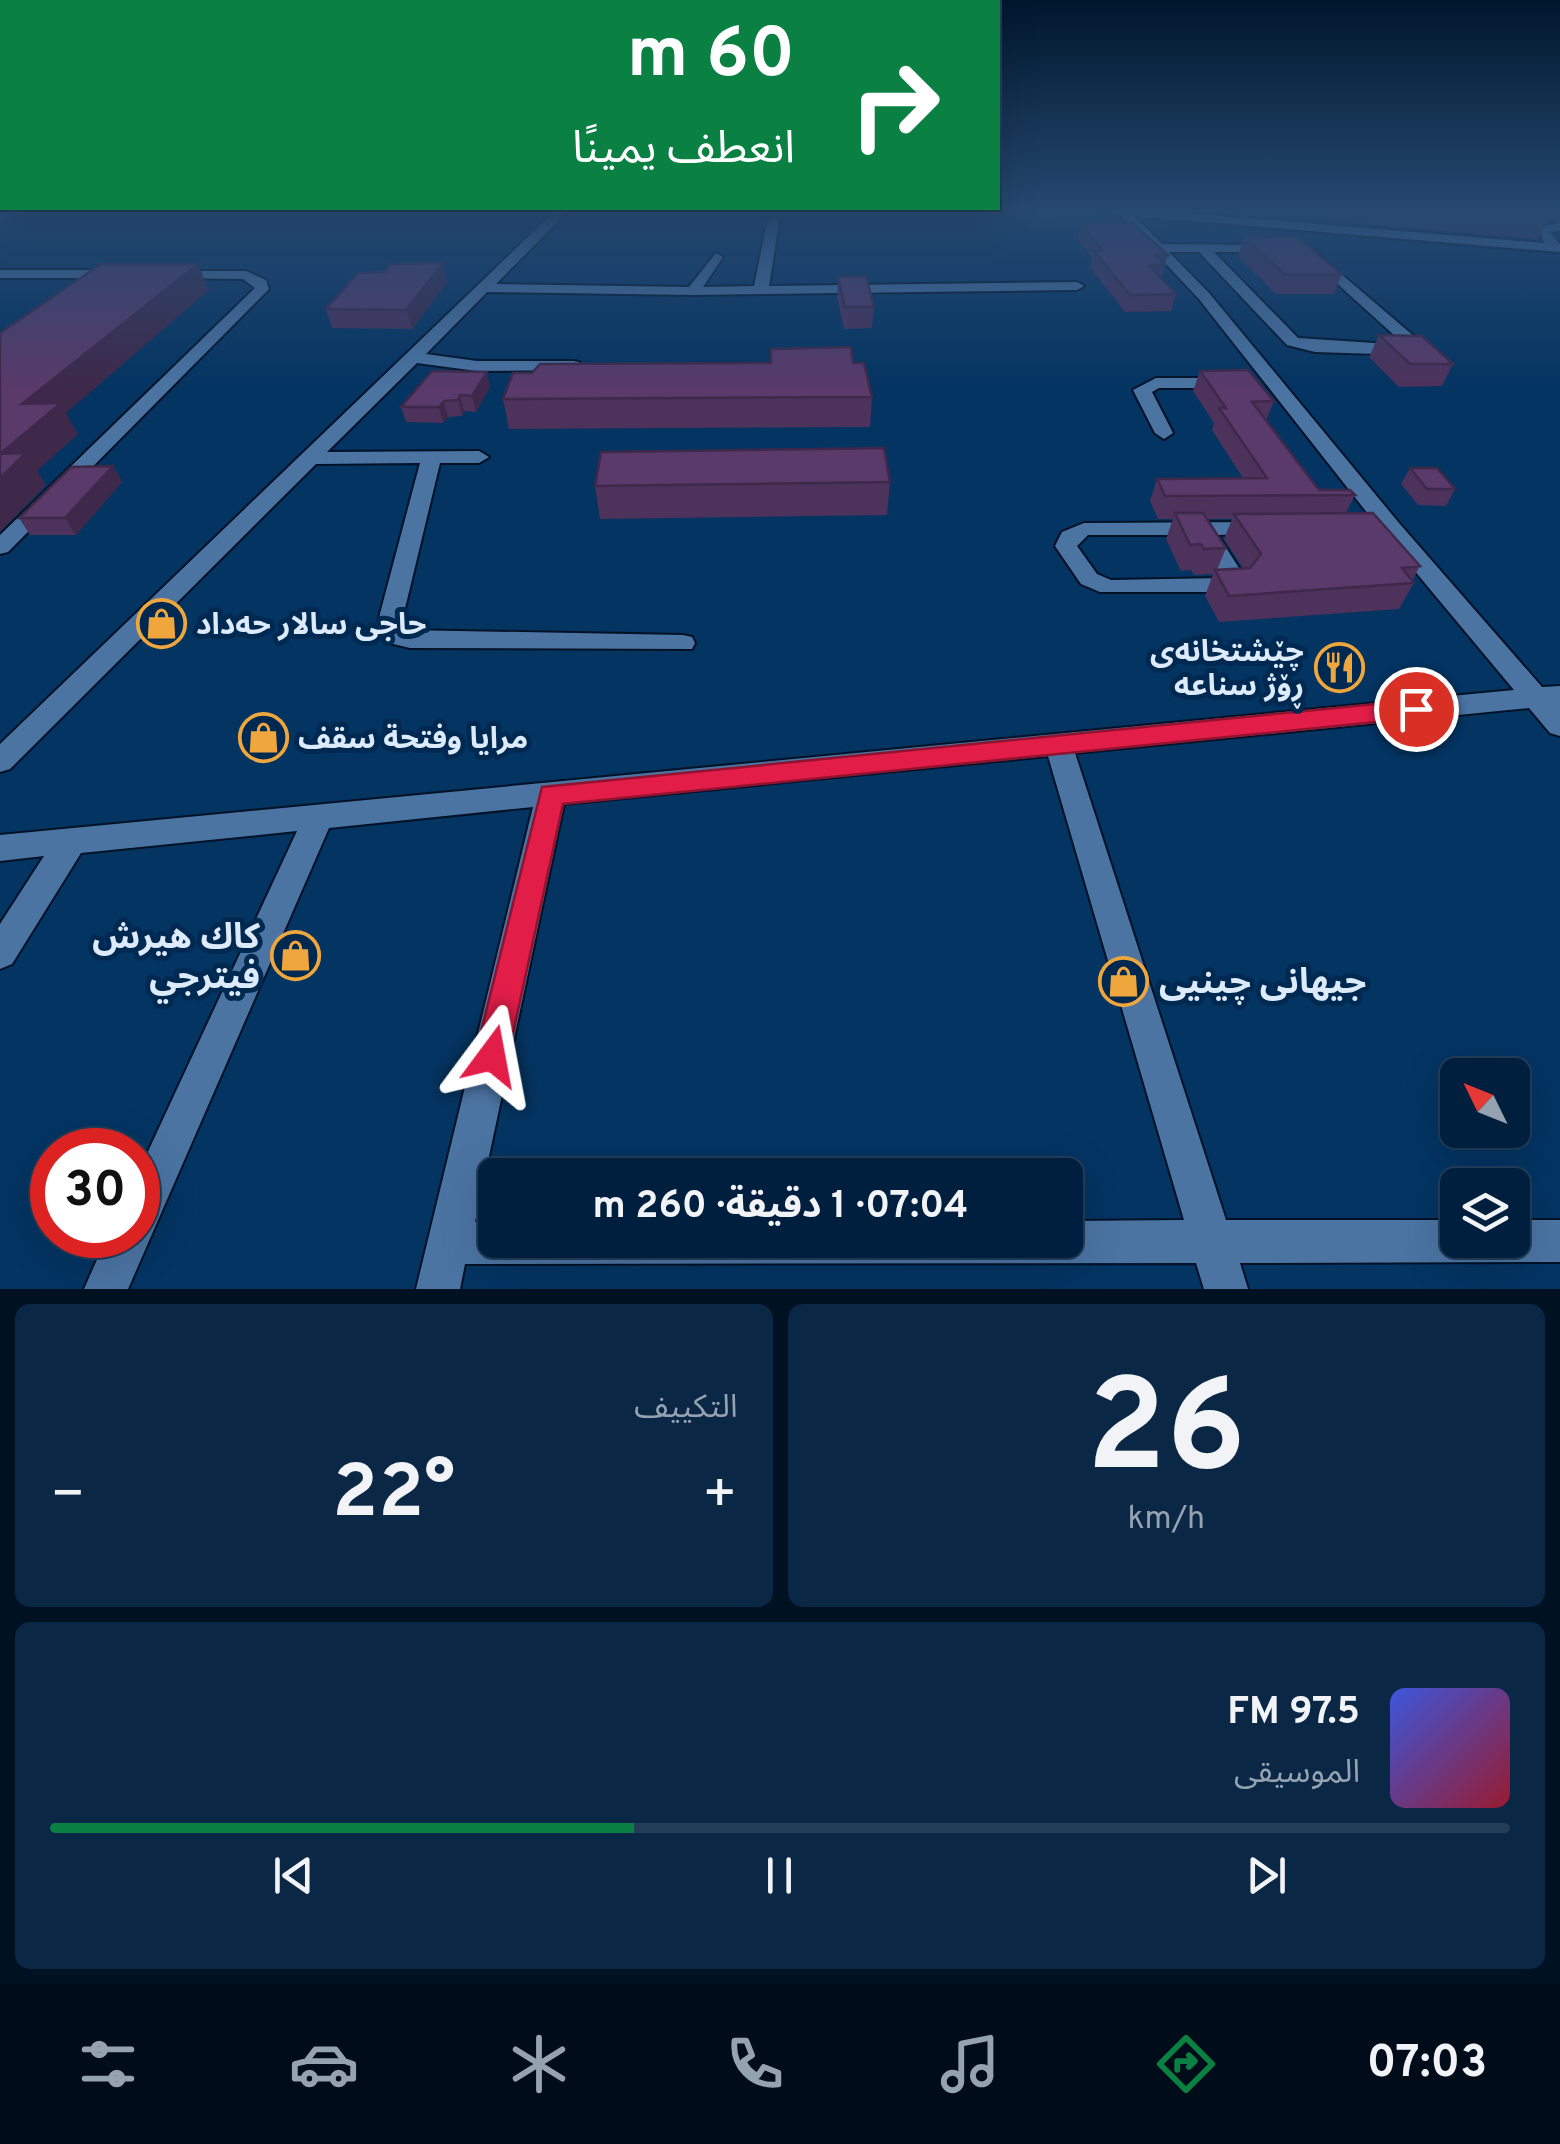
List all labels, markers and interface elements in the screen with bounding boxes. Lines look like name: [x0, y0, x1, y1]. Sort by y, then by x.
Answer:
text: 60 m: [627, 13, 795, 102]
icon: right: [830, 40, 960, 170]
text: انعطف يمينًا: [572, 122, 795, 179]
shop icon: حاجی سالار حەداد: [135, 598, 187, 650]
place label: حاجی سالار حەداد: [196, 608, 426, 645]
place label: چێشتخانەی ڕۆژ سناعه: [1150, 635, 1304, 709]
restaurant icon: چێشتخانەی ڕۆژ سناعه: [1313, 642, 1365, 694]
pin: [1374, 667, 1459, 752]
icon: arrive: [1389, 682, 1444, 737]
shop icon: مرايا وفتحة سقف: [237, 712, 289, 764]
place label: مرايا وفتحة سقف: [298, 722, 528, 759]
place label: كاك هيرش فيترجي: [92, 917, 261, 1004]
shop icon: كاك هيرش فيترجي: [269, 930, 321, 982]
shop icon: جیهانی چینیی: [1098, 955, 1150, 1007]
place label: جیهانی چینیی: [1159, 962, 1366, 1006]
position arrow: [440, 1004, 544, 1108]
north arrow: [1440, 1058, 1530, 1148]
map controls: [1440, 1058, 1530, 1258]
speed limit sign: 30: [30, 1128, 160, 1258]
button: layers: [1440, 1168, 1530, 1258]
text: 07:04 · 1 دقيقة · 260 m: [592, 1183, 969, 1232]
text: 26: [1087, 1352, 1246, 1517]
text: التكييف: [634, 1389, 738, 1429]
text: 22°: [332, 1449, 455, 1544]
text: −: [50, 1462, 85, 1532]
text: +: [702, 1462, 738, 1532]
text: km/h: [1127, 1500, 1205, 1540]
text: 97.5 FM: [1227, 1689, 1360, 1738]
text: الموسيقى: [1234, 1754, 1360, 1794]
icon: previous: [266, 1848, 321, 1903]
icon: pause: [752, 1848, 807, 1903]
icon: next: [1239, 1848, 1294, 1903]
icon: filters: [73, 2029, 143, 2099]
icon: car: [289, 2029, 359, 2099]
icon: climate: [504, 2029, 574, 2099]
icon: phone: [720, 2029, 790, 2099]
icon: music: [935, 2029, 1005, 2099]
icon: directions: [1151, 2029, 1221, 2099]
text: 07:03: [1367, 2036, 1487, 2093]

